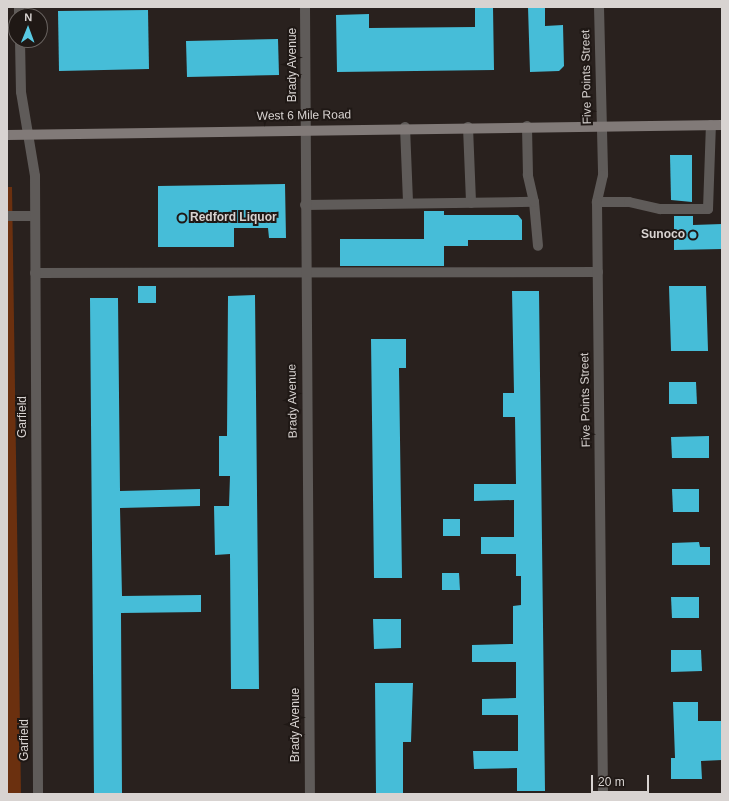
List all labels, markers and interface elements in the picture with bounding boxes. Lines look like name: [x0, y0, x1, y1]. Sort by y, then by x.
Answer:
north arrow: [8, 8, 48, 48]
text: N: [24, 11, 32, 23]
street label: Brady Avenue: [286, 27, 300, 103]
street label: Five Points Street: [579, 30, 595, 124]
street label: West 6 Mile Road: [257, 108, 351, 124]
place label: Redford Liquor: [190, 211, 277, 225]
marker: Redford Liquor: [177, 213, 187, 223]
place label: Sunoco: [641, 228, 685, 242]
marker: Sunoco: [688, 230, 698, 240]
street label: Five Points Street: [578, 353, 594, 447]
street label: Brady Avenue: [285, 363, 301, 439]
street label: Garfield: [16, 396, 30, 438]
street label: Brady Avenue: [289, 687, 303, 763]
street label: Garfield: [18, 719, 32, 761]
scale bar: [593, 767, 651, 793]
text: 20 m: [598, 775, 625, 789]

